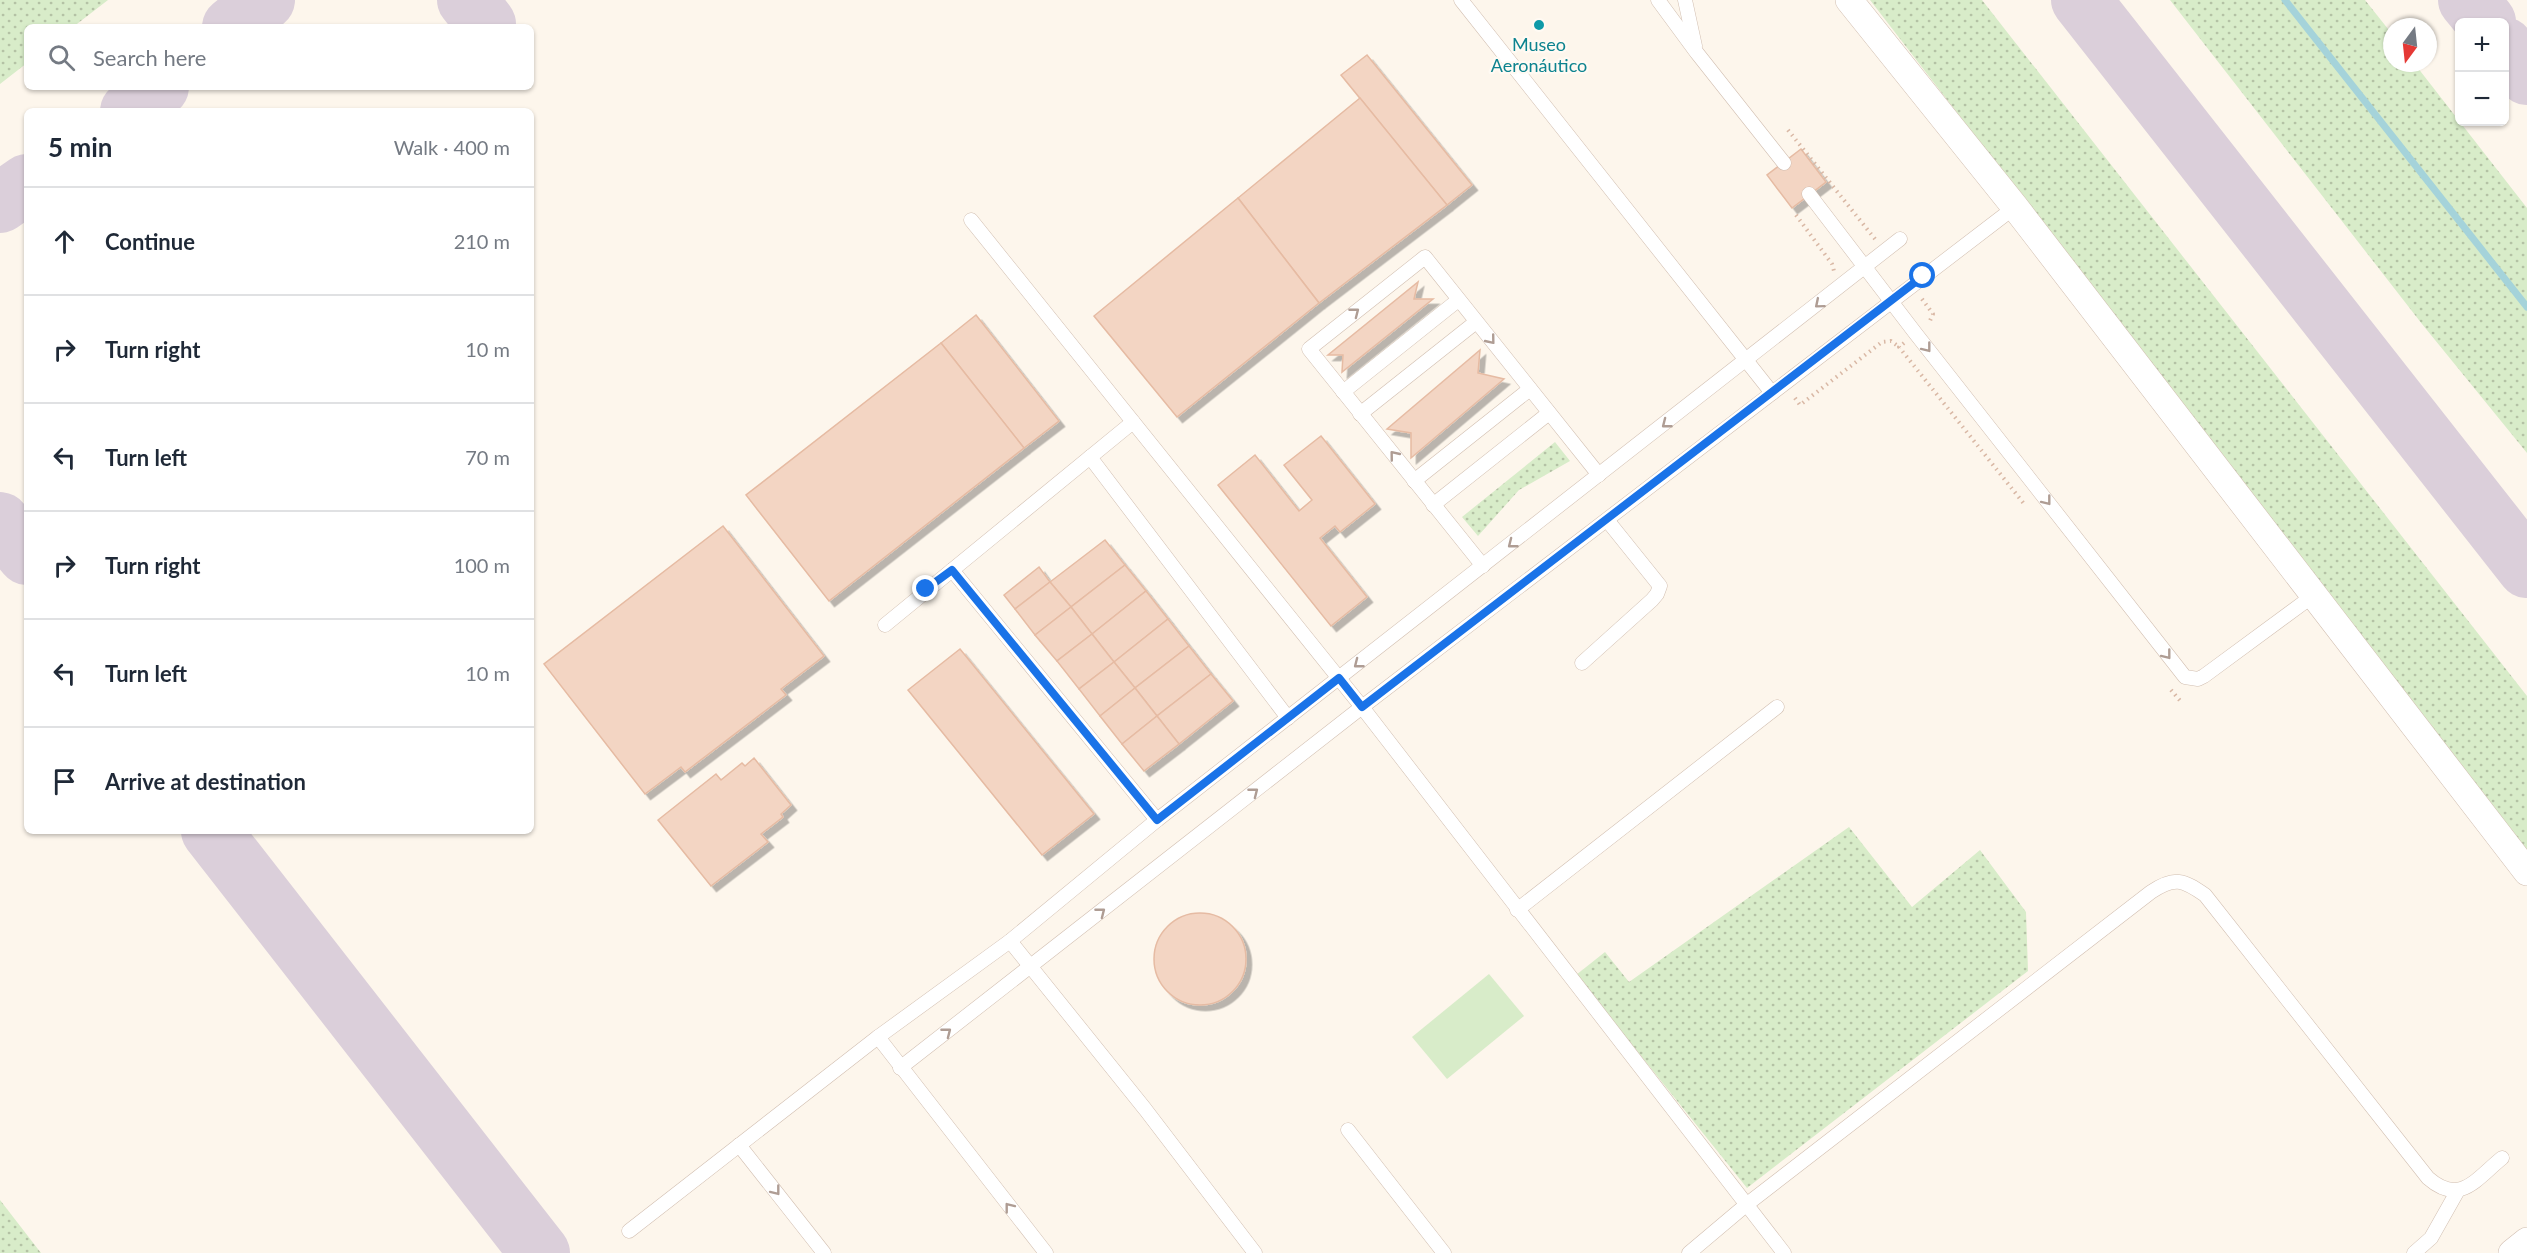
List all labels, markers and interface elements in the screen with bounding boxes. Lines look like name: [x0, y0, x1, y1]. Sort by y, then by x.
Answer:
marker: Museo Aeronáutico: [1532, 18, 1546, 32]
north arrow: [2383, 18, 2437, 72]
map controls: [2455, 18, 2509, 126]
button: +: [2455, 18, 2509, 72]
search box: [24, 24, 534, 90]
place label: Museo Aeronáutico: [1491, 33, 1587, 76]
icon: search: [45, 41, 78, 74]
text: Search here: [93, 44, 206, 71]
button: −: [2455, 72, 2509, 126]
text: 5 min: [48, 131, 112, 163]
text: Walk · 400 m: [394, 135, 510, 159]
icon: ahead: [48, 225, 81, 258]
text: Continue: [105, 228, 195, 255]
text: 210 m: [454, 229, 510, 253]
route start: [1909, 262, 1935, 288]
one-way arrow: [1815, 297, 1826, 308]
one-way arrow: [1348, 309, 1359, 320]
icon: right: [48, 333, 81, 366]
one-way arrow: [1484, 333, 1495, 344]
text: Turn right: [105, 336, 200, 363]
text: 10 m: [465, 337, 510, 361]
one-way arrow: [1919, 341, 1930, 352]
one-way arrow: [1661, 416, 1672, 427]
icon: left: [48, 441, 81, 474]
text: Turn left: [105, 444, 187, 471]
text: 70 m: [465, 445, 510, 469]
one-way arrow: [1390, 451, 1401, 462]
one-way arrow: [2039, 495, 2050, 506]
one-way arrow: [1507, 536, 1518, 547]
icon: right: [48, 549, 81, 582]
text: Turn right: [105, 552, 200, 579]
text: 100 m: [454, 553, 510, 577]
route end: [912, 575, 938, 601]
one-way arrow: [2160, 648, 2171, 659]
one-way arrow: [1354, 656, 1365, 667]
icon: left: [48, 657, 81, 690]
text: Turn left: [105, 660, 187, 687]
text: 10 m: [465, 661, 510, 685]
icon: arrive: [48, 765, 81, 798]
text: Arrive at destination: [105, 768, 306, 795]
one-way arrow: [1247, 789, 1258, 800]
one-way arrow: [1094, 909, 1105, 920]
one-way arrow: [940, 1028, 951, 1039]
one-way arrow: [768, 1184, 779, 1195]
one-way arrow: [1006, 1203, 1017, 1214]

